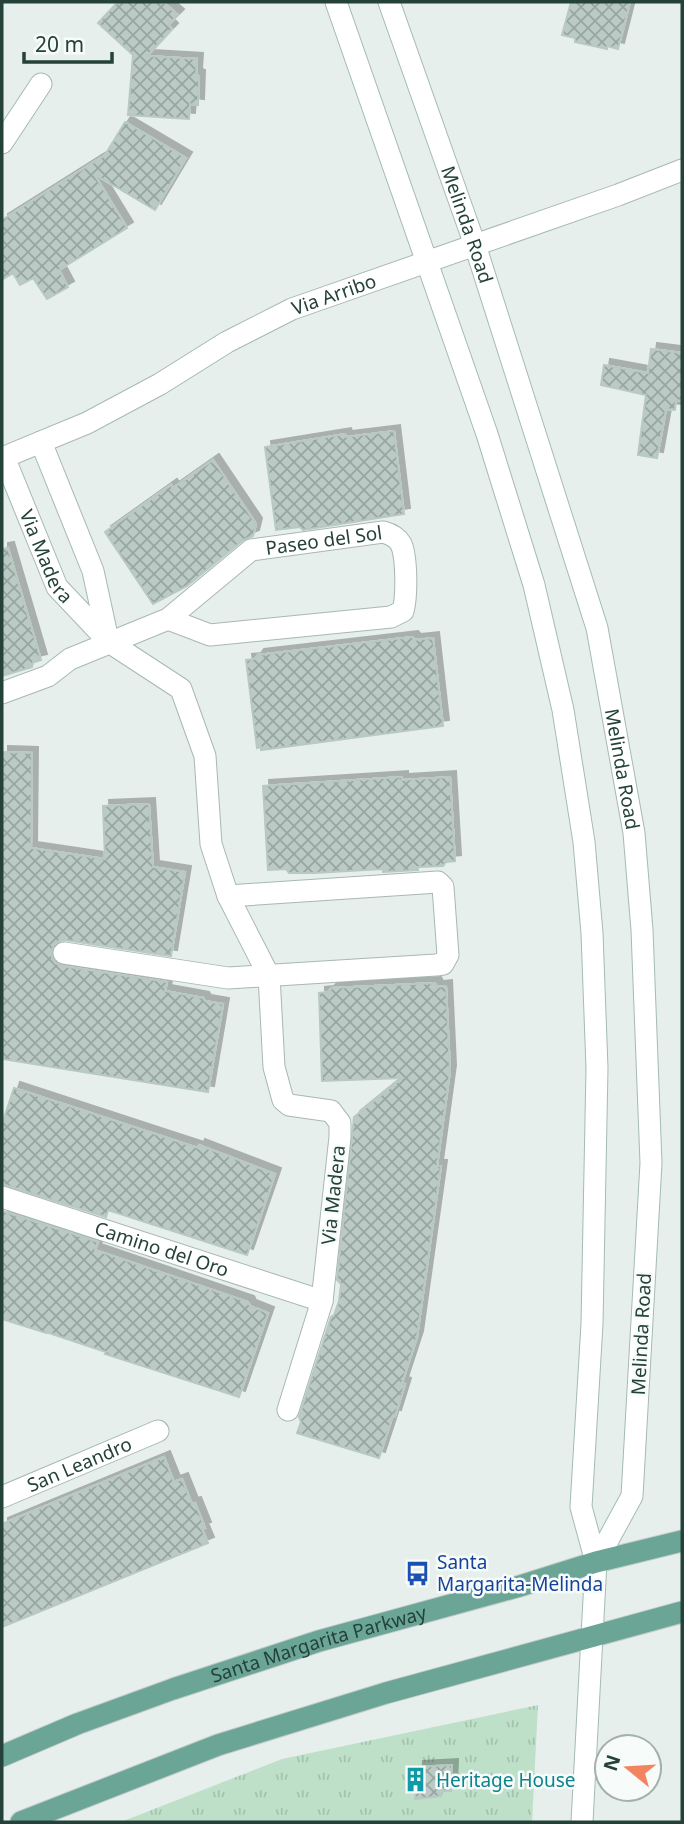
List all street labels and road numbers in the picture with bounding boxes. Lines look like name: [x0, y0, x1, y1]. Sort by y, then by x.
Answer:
street label: Melinda Road: [435, 162, 499, 287]
street label: Via Arribo: [288, 268, 380, 321]
street label: Via Madera: [14, 506, 79, 609]
street label: Paseo del Sol: [264, 519, 384, 561]
street label: Melinda Road: [599, 706, 646, 832]
street label: Via Madera: [315, 1144, 351, 1246]
street label: Camino del Oro: [91, 1215, 232, 1283]
street label: Melinda Road: [625, 1272, 657, 1396]
street label: San Leandro: [23, 1431, 136, 1498]
street label: Santa Margarita Parkway: [207, 1599, 429, 1689]

